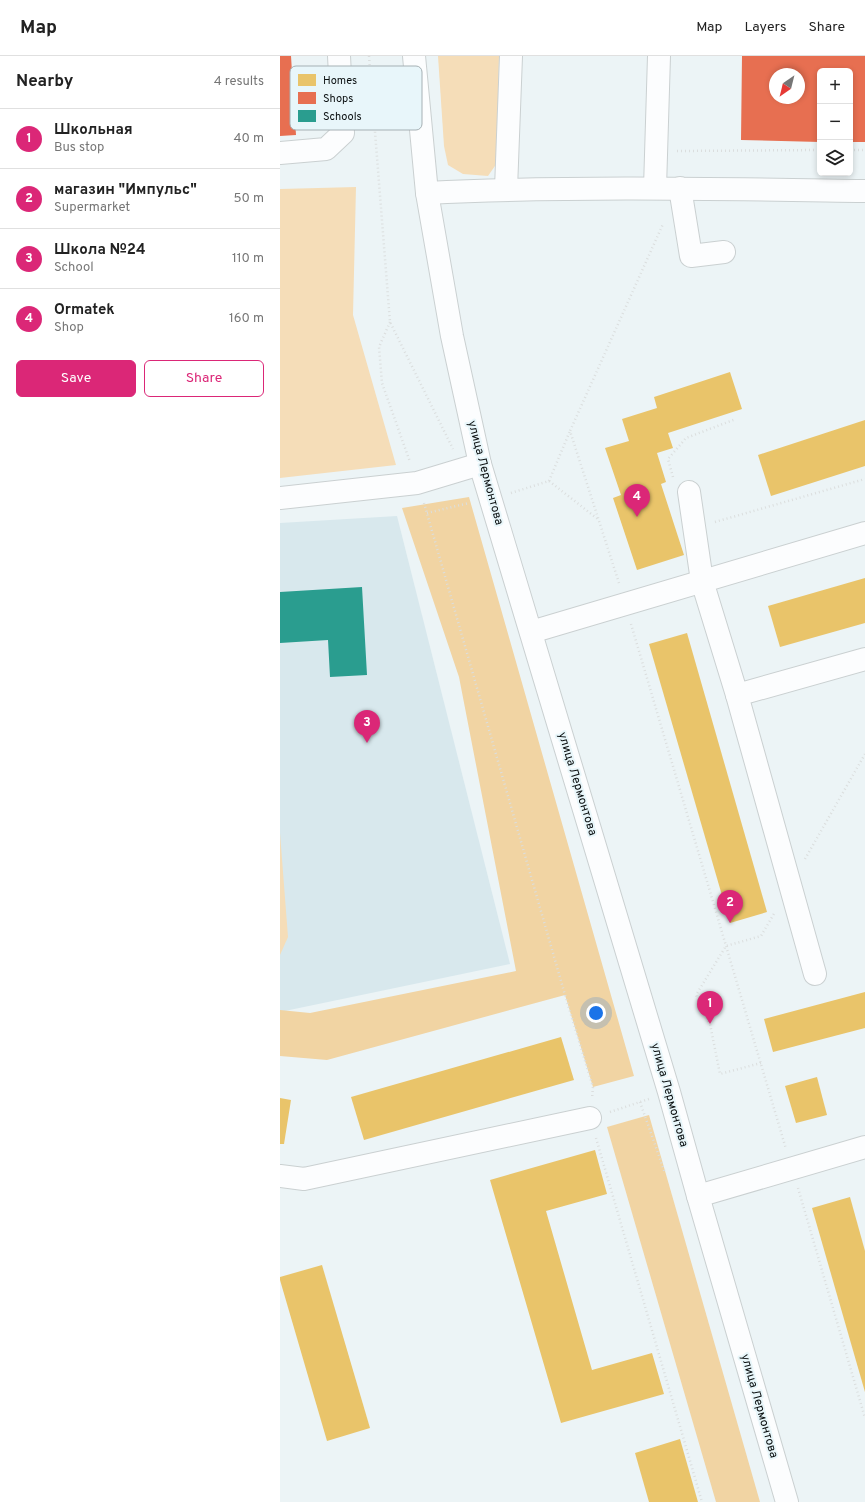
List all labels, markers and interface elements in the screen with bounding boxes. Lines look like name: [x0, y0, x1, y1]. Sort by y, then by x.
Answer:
text: Map: [20, 16, 57, 40]
text: Map: [696, 19, 722, 36]
text: Layers: [744, 19, 786, 36]
text: Share: [808, 19, 845, 36]
legend: [290, 66, 422, 130]
north arrow: [769, 68, 805, 104]
map controls: [817, 68, 853, 176]
button: +: [817, 68, 853, 104]
text: Nearby: [16, 71, 73, 93]
text: 4 results: [214, 74, 264, 90]
text: Homes: [323, 74, 357, 88]
text: Shops: [323, 92, 353, 106]
button: −: [817, 104, 853, 140]
text: Schools: [323, 110, 362, 124]
text: Школьная: [54, 121, 133, 140]
text: 1: [26, 131, 32, 147]
text: 40 m: [234, 131, 264, 147]
text: Bus stop: [54, 140, 104, 156]
button: layers: [817, 140, 853, 176]
text: магазин "Импульс": [54, 181, 197, 200]
text: 2: [25, 191, 33, 207]
text: 50 m: [234, 191, 264, 207]
text: Supermarket: [54, 200, 130, 216]
text: Школа №24: [54, 241, 146, 260]
text: 3: [25, 251, 33, 267]
text: 110 m: [232, 251, 264, 267]
text: School: [54, 260, 94, 276]
text: Ormatek: [54, 301, 115, 320]
text: 4: [25, 311, 33, 327]
text: 160 m: [229, 311, 264, 327]
text: Shop: [54, 320, 84, 336]
button: Save: [16, 360, 136, 397]
button: Share: [144, 360, 264, 397]
street label: улица Лермонтова: [463, 419, 507, 527]
pin: 4: [624, 484, 650, 517]
pin: 3: [354, 710, 380, 743]
street label: улица Лермонтова: [554, 730, 600, 838]
pin: 2: [717, 890, 743, 923]
pin: 1: [697, 991, 723, 1024]
your location: [586, 1003, 606, 1023]
street label: улица Лермонтова: [646, 1041, 692, 1149]
street label: улица Лермонтова: [736, 1352, 782, 1460]

